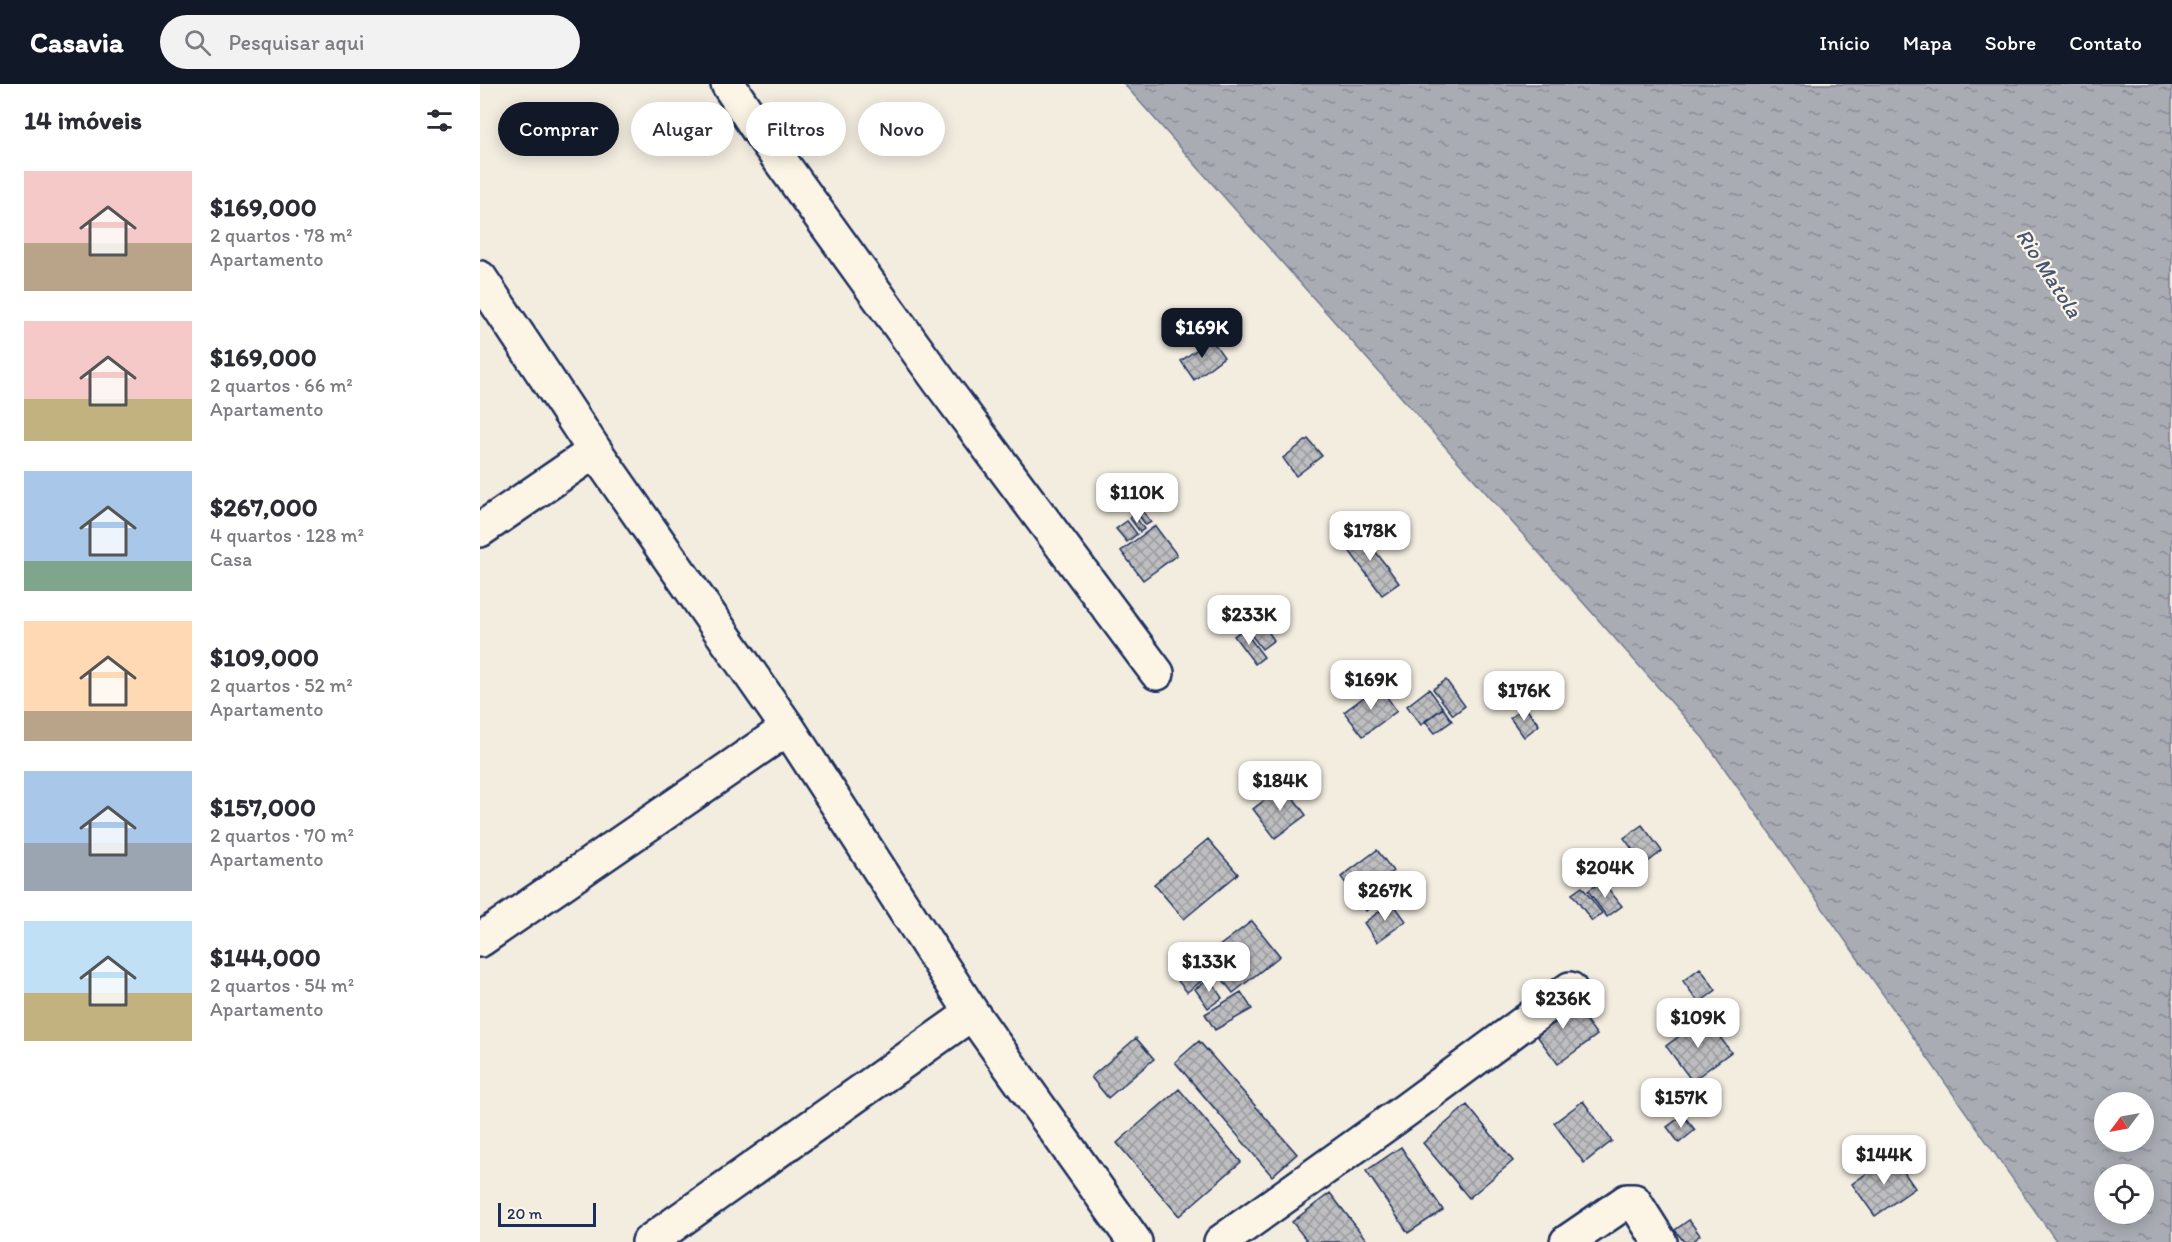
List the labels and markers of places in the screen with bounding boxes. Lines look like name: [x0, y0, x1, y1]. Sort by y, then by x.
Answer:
pin: $169K: [1160, 308, 1244, 359]
pin: $110K: [1095, 473, 1179, 524]
pin: $178K: [1328, 511, 1412, 562]
pin: $233K: [1207, 595, 1291, 646]
pin: $169K: [1329, 660, 1413, 711]
pin: $176K: [1482, 671, 1566, 722]
pin: $184K: [1238, 761, 1322, 812]
pin: $204K: [1563, 848, 1647, 899]
pin: $267K: [1343, 871, 1427, 922]
pin: $133K: [1167, 942, 1251, 993]
pin: $236K: [1521, 979, 1605, 1030]
pin: $109K: [1656, 998, 1740, 1049]
pin: $157K: [1639, 1078, 1723, 1129]
pin: $144K: [1842, 1135, 1926, 1186]

